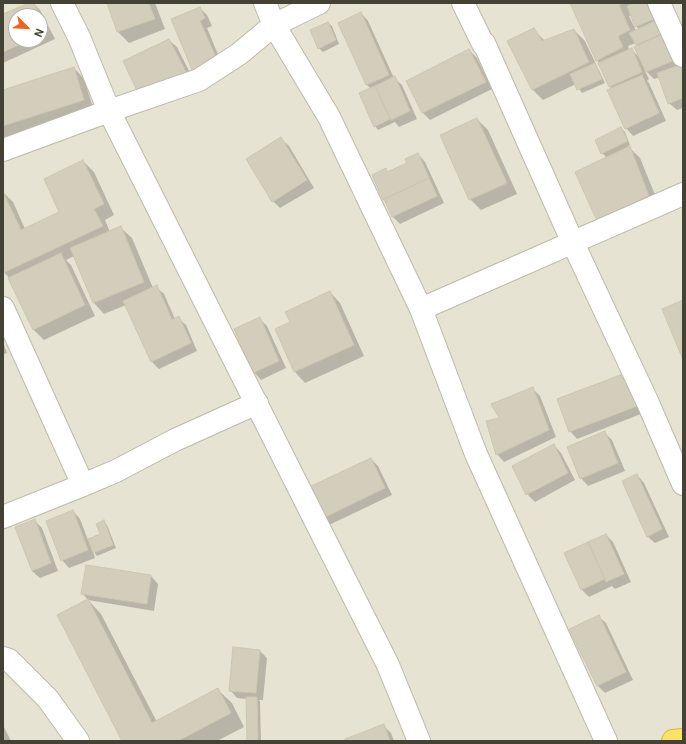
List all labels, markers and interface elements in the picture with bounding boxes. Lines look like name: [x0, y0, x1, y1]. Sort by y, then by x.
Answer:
north arrow: [8, 8, 48, 48]
text: N: [31, 26, 46, 39]

